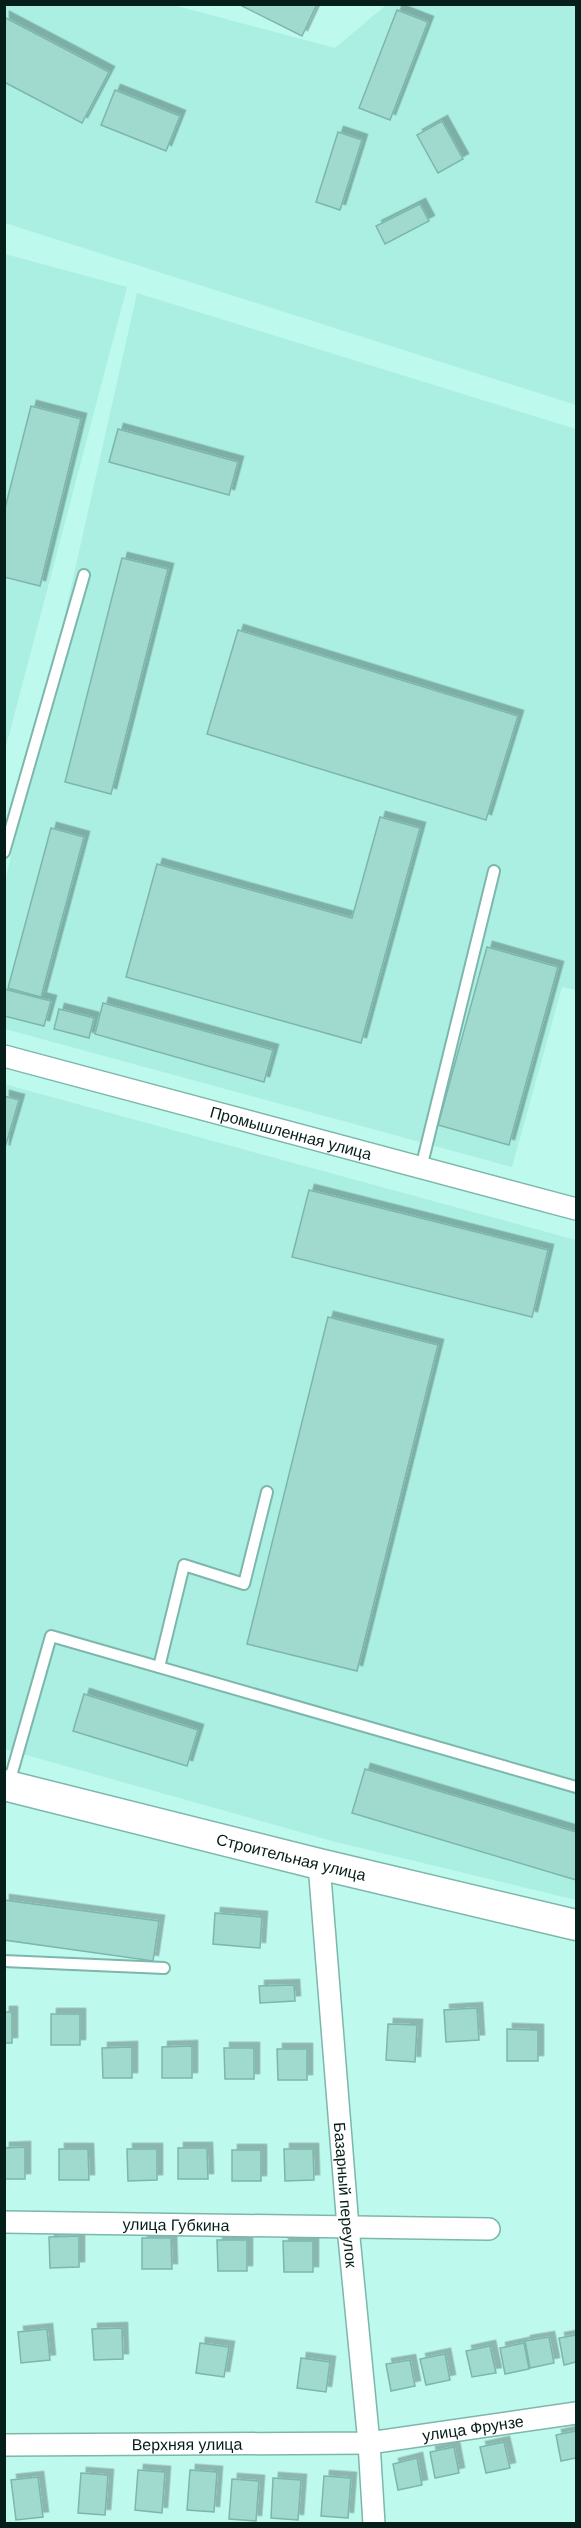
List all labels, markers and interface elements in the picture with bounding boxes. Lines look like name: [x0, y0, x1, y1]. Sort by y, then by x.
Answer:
street label: Промышленная улица: [208, 1101, 374, 1164]
street label: Строительная улица: [214, 1828, 368, 1885]
street label: Базарный переулок: [329, 2121, 363, 2270]
street label: улица Губкина: [122, 2213, 230, 2236]
street label: улица Фрунзе: [421, 2410, 525, 2446]
street label: Верхняя улица: [132, 2433, 243, 2455]

